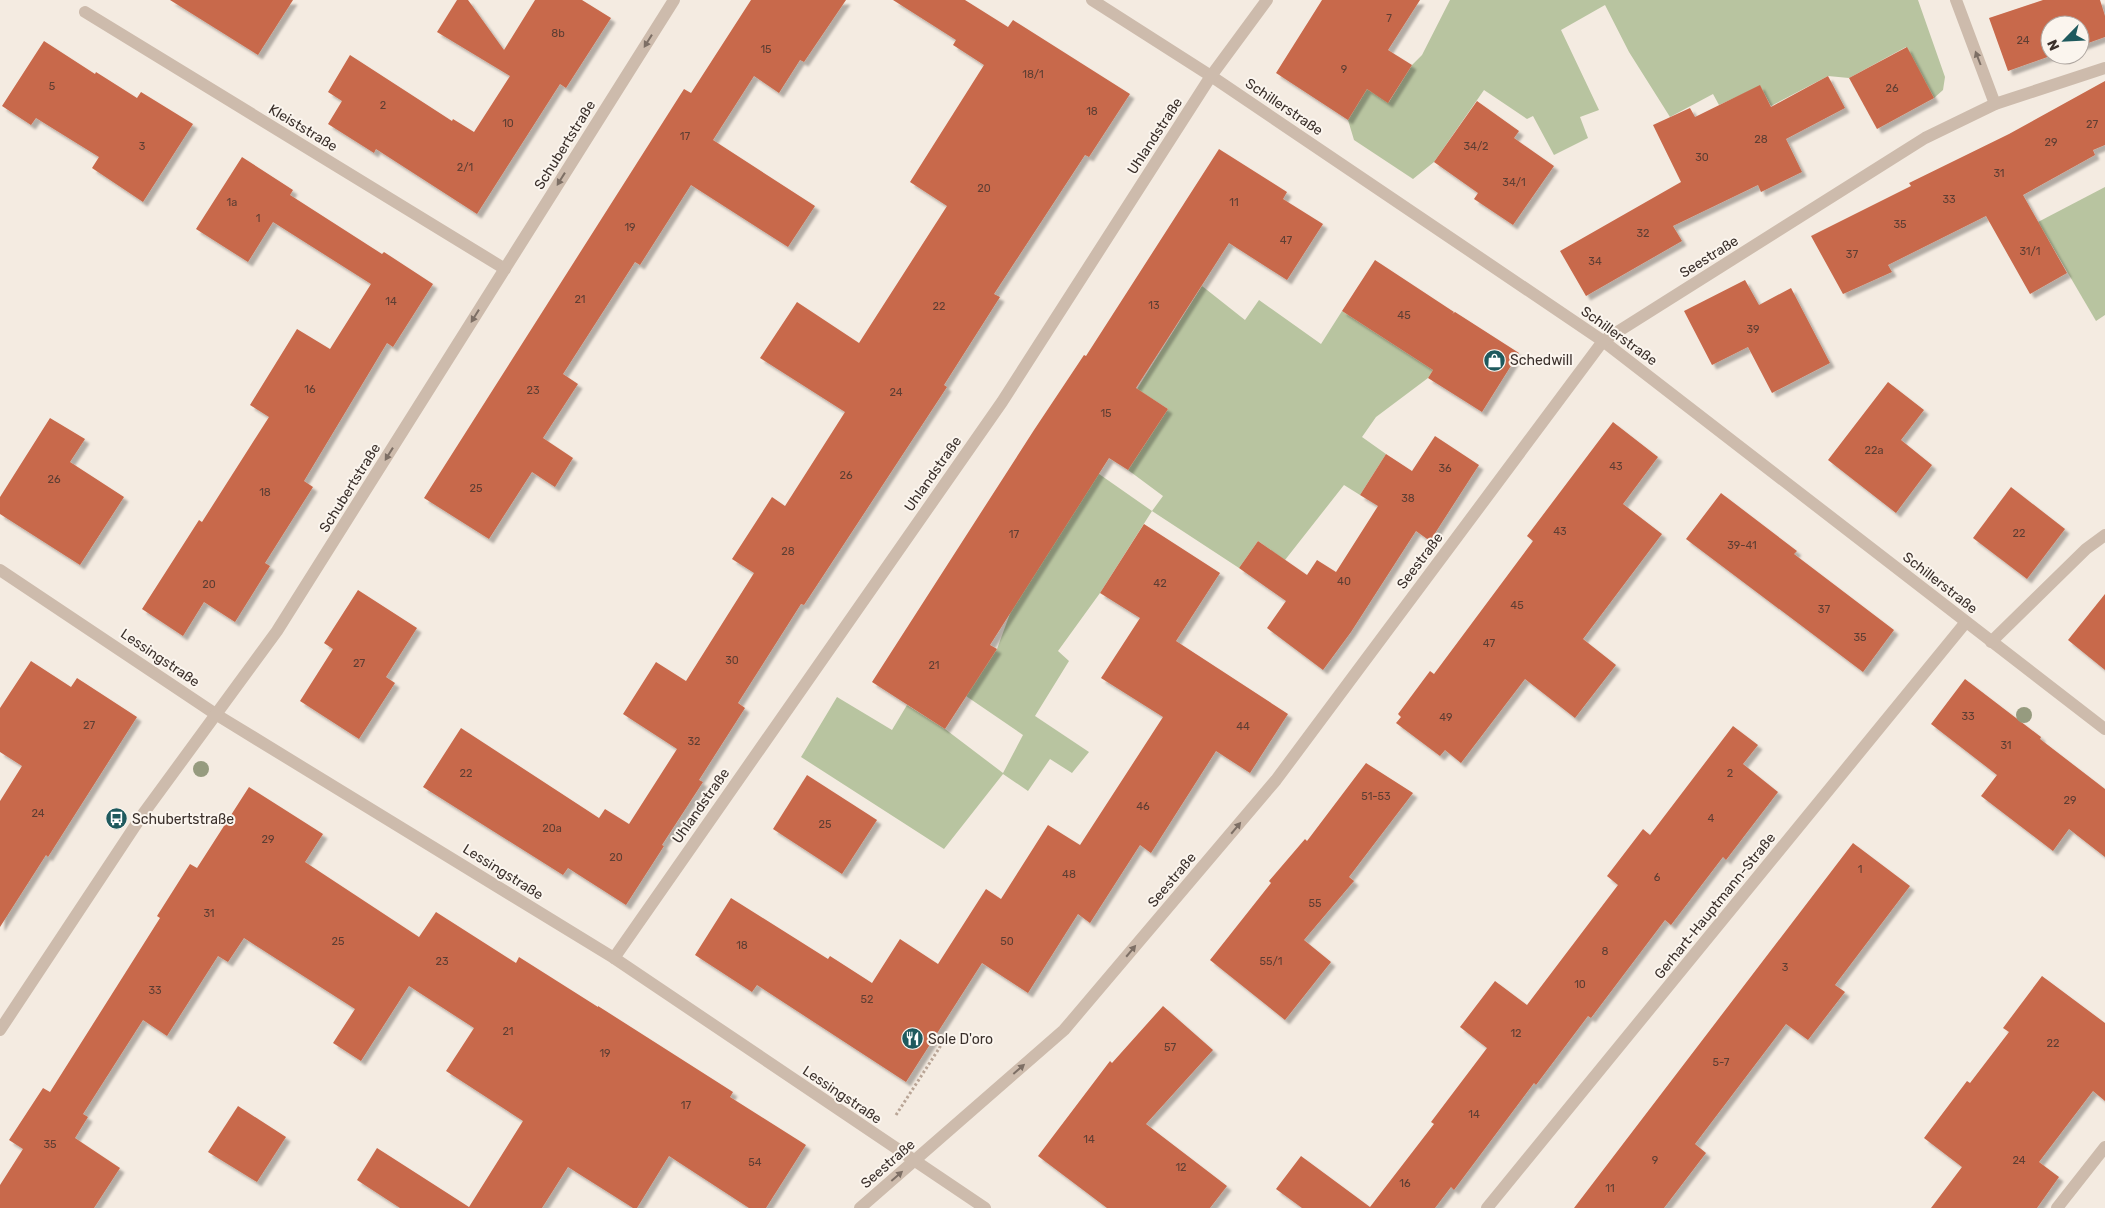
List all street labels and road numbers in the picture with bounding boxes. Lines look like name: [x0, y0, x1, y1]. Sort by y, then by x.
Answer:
street label: Schillerstraße: [1242, 75, 1326, 139]
street label: Uhlandstraße: [1124, 94, 1186, 177]
street label: Schubertstraße: [531, 97, 599, 193]
street label: Kleiststraße: [266, 101, 341, 155]
street label: Seestraße: [1677, 232, 1742, 282]
street label: Schillerstraße: [1578, 303, 1661, 369]
street label: Uhlandstraße: [901, 433, 965, 515]
street label: Schubertstraße: [316, 440, 384, 536]
street label: Seestraße: [1393, 529, 1447, 592]
street label: Schillerstraße: [1899, 549, 1981, 617]
street label: Lessingstraße: [117, 625, 203, 691]
street label: Uhlandstraße: [669, 765, 733, 847]
street label: Gerhart-Hauptmann-Straße: [1651, 829, 1779, 982]
street label: Lessingstraße: [460, 840, 547, 904]
street label: Seestraße: [1144, 849, 1200, 911]
street label: Lessingstraße: [799, 1062, 885, 1128]
street label: Seestraße: [858, 1136, 919, 1192]

